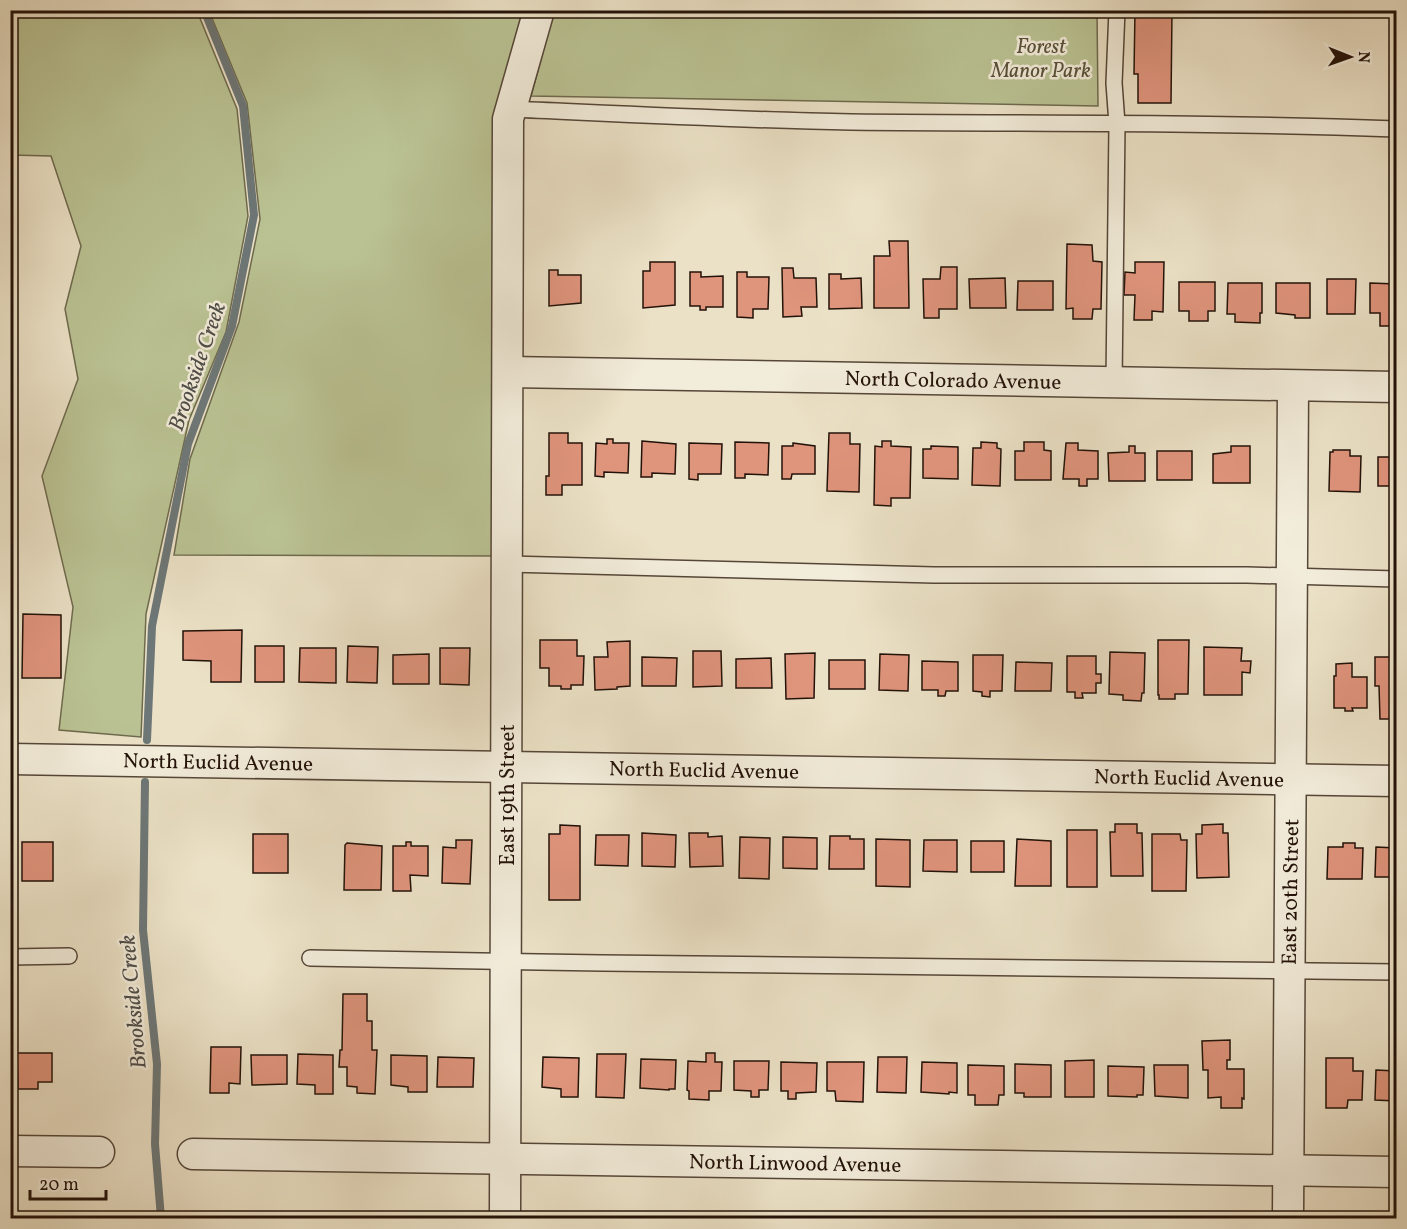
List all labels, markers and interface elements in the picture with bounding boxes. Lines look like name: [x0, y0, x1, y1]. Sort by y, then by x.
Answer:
north arrow: [1320, 27, 1380, 87]
park label: Forest Manor Park: [990, 33, 1091, 86]
text: N: [1352, 51, 1374, 64]
water label: Brookside Creek: [162, 298, 235, 435]
street label: North Colorado Avenue: [844, 365, 1062, 398]
street label: East 19th Street: [494, 724, 523, 866]
street label: North Euclid Avenue: [123, 747, 313, 780]
street label: North Euclid Avenue: [609, 755, 799, 788]
street label: North Euclid Avenue: [1094, 763, 1284, 796]
street label: East 20th Street: [1276, 819, 1307, 966]
water label: Brookside Creek: [113, 933, 156, 1070]
street label: North Linwood Avenue: [688, 1148, 902, 1181]
scale bar: [30, 1163, 106, 1201]
text: 20 m: [39, 1173, 79, 1198]

